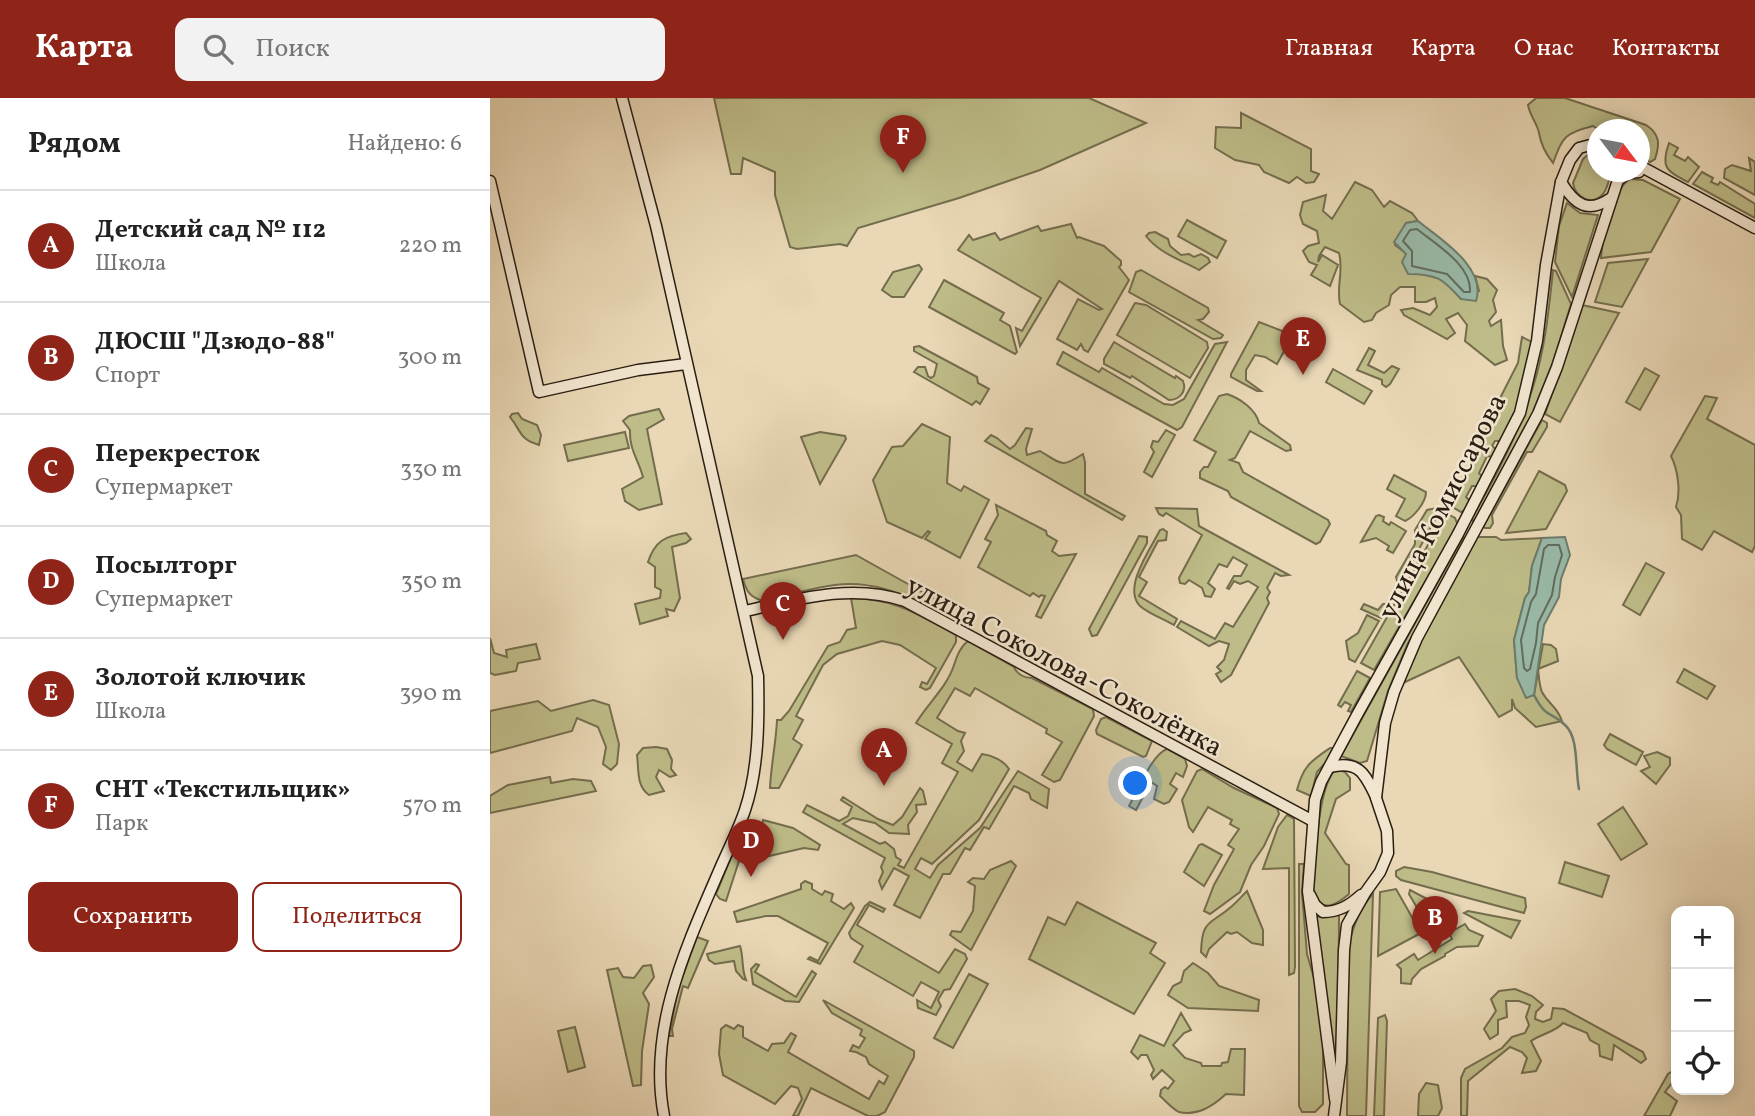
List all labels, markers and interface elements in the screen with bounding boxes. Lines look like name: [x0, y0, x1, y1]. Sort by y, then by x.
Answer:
search box: [175, 18, 665, 81]
text: Карта: [35, 26, 133, 72]
icon: search: [199, 30, 237, 68]
text: Поиск: [255, 31, 330, 67]
text: Главная: [1285, 32, 1373, 66]
text: Карта: [1411, 32, 1476, 66]
text: О нас: [1514, 32, 1574, 66]
text: Контакты: [1612, 32, 1720, 66]
pin: F: [880, 115, 926, 173]
north arrow: [1587, 119, 1650, 182]
text: Рядом: [28, 123, 121, 165]
text: Найдено: 6: [347, 128, 462, 160]
text: Детский сад № 112: [95, 212, 326, 248]
text: A: [43, 230, 59, 262]
text: 220 m: [399, 230, 462, 262]
text: Школа: [95, 248, 166, 280]
pin: E: [1280, 317, 1326, 375]
text: ДЮСШ "Дзюдо-88": [95, 324, 335, 360]
text: B: [43, 342, 59, 374]
text: 300 m: [398, 342, 462, 374]
text: Спорт: [95, 360, 160, 392]
street label: улица Комиссарова: [1369, 387, 1517, 627]
text: Перекресток: [95, 436, 260, 472]
text: C: [44, 454, 58, 486]
text: 330 m: [400, 454, 462, 486]
text: Супермаркет: [95, 472, 233, 504]
text: Посылторг: [95, 548, 237, 584]
text: D: [43, 566, 59, 598]
text: 350 m: [401, 566, 462, 598]
street label: улица Соколова-Соколёнка: [898, 567, 1229, 767]
pin: C: [760, 582, 806, 640]
text: Супермаркет: [95, 584, 233, 616]
text: Золотой ключик: [95, 660, 305, 696]
text: E: [44, 678, 58, 710]
text: 390 m: [399, 678, 462, 710]
text: Школа: [95, 696, 166, 728]
pin: A: [861, 728, 907, 786]
your location: [1118, 766, 1152, 800]
text: СНТ «Текстильщик»: [95, 772, 351, 808]
text: F: [44, 790, 58, 822]
text: 570 m: [402, 790, 462, 822]
text: Парк: [95, 808, 148, 840]
pin: D: [728, 819, 774, 877]
button: Сохранить: [28, 882, 238, 952]
button: Поделиться: [252, 882, 462, 952]
pin: B: [1412, 896, 1458, 954]
map controls: [1671, 906, 1734, 1095]
button: +: [1671, 906, 1734, 969]
button: −: [1671, 969, 1734, 1032]
button: locate: [1671, 1032, 1734, 1095]

